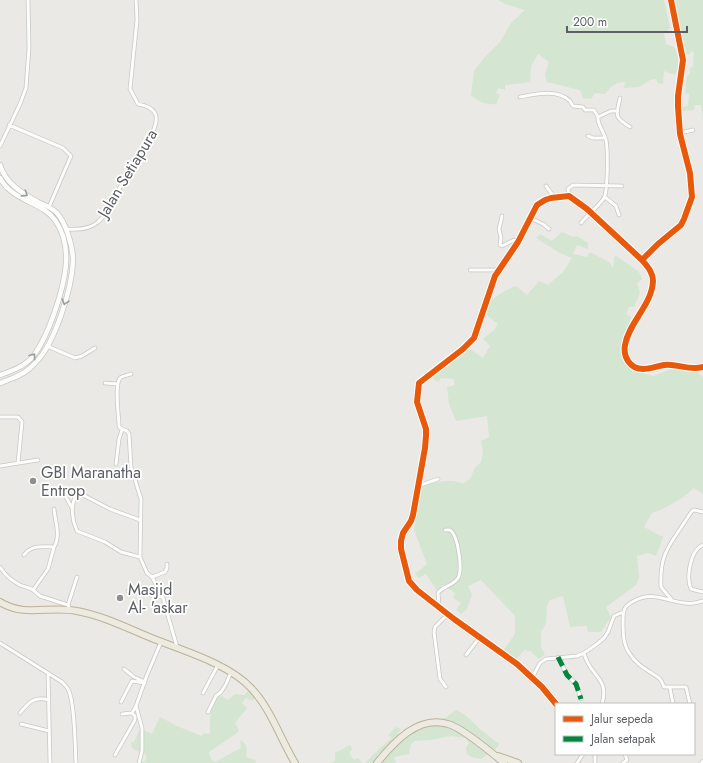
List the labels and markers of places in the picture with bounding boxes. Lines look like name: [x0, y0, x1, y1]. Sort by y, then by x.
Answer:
place label: GBI Maranatha Entrop: [41, 461, 141, 502]
marker: GBI Maranatha Entrop: [28, 476, 38, 486]
place label: Masjid Al- 'askar: [128, 578, 188, 619]
marker: Masjid Al- 'askar: [115, 593, 125, 603]

